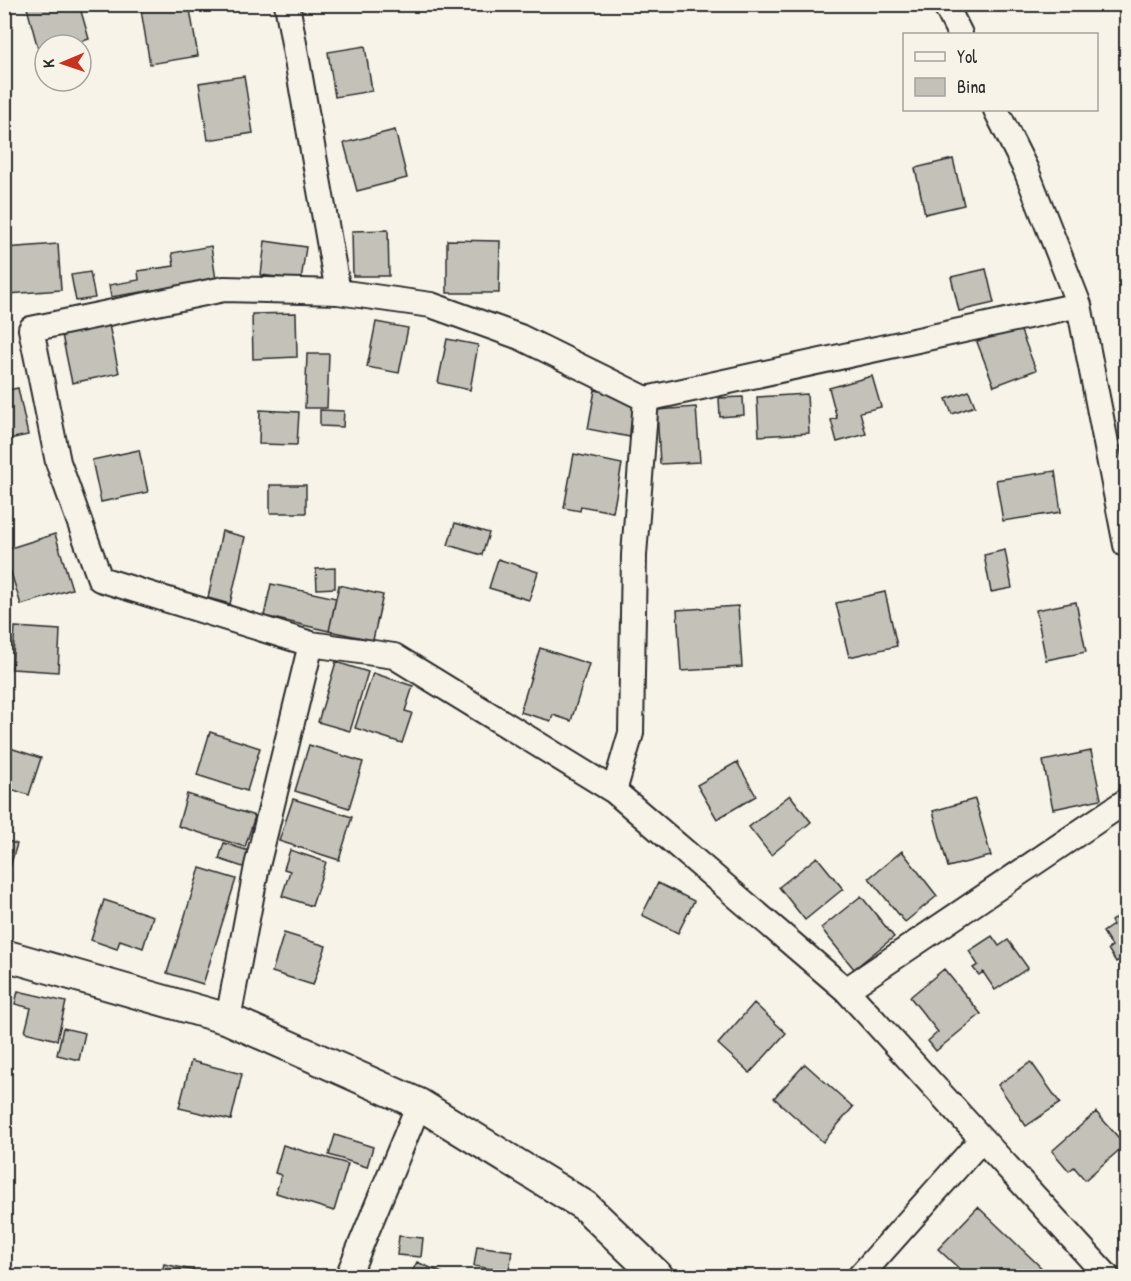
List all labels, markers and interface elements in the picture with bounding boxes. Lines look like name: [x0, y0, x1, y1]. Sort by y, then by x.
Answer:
north arrow: [33, 33, 93, 93]
legend: [903, 33, 1098, 111]
text: Yol: [957, 44, 977, 69]
text: K: [37, 58, 59, 68]
text: Bina: [957, 74, 985, 99]

